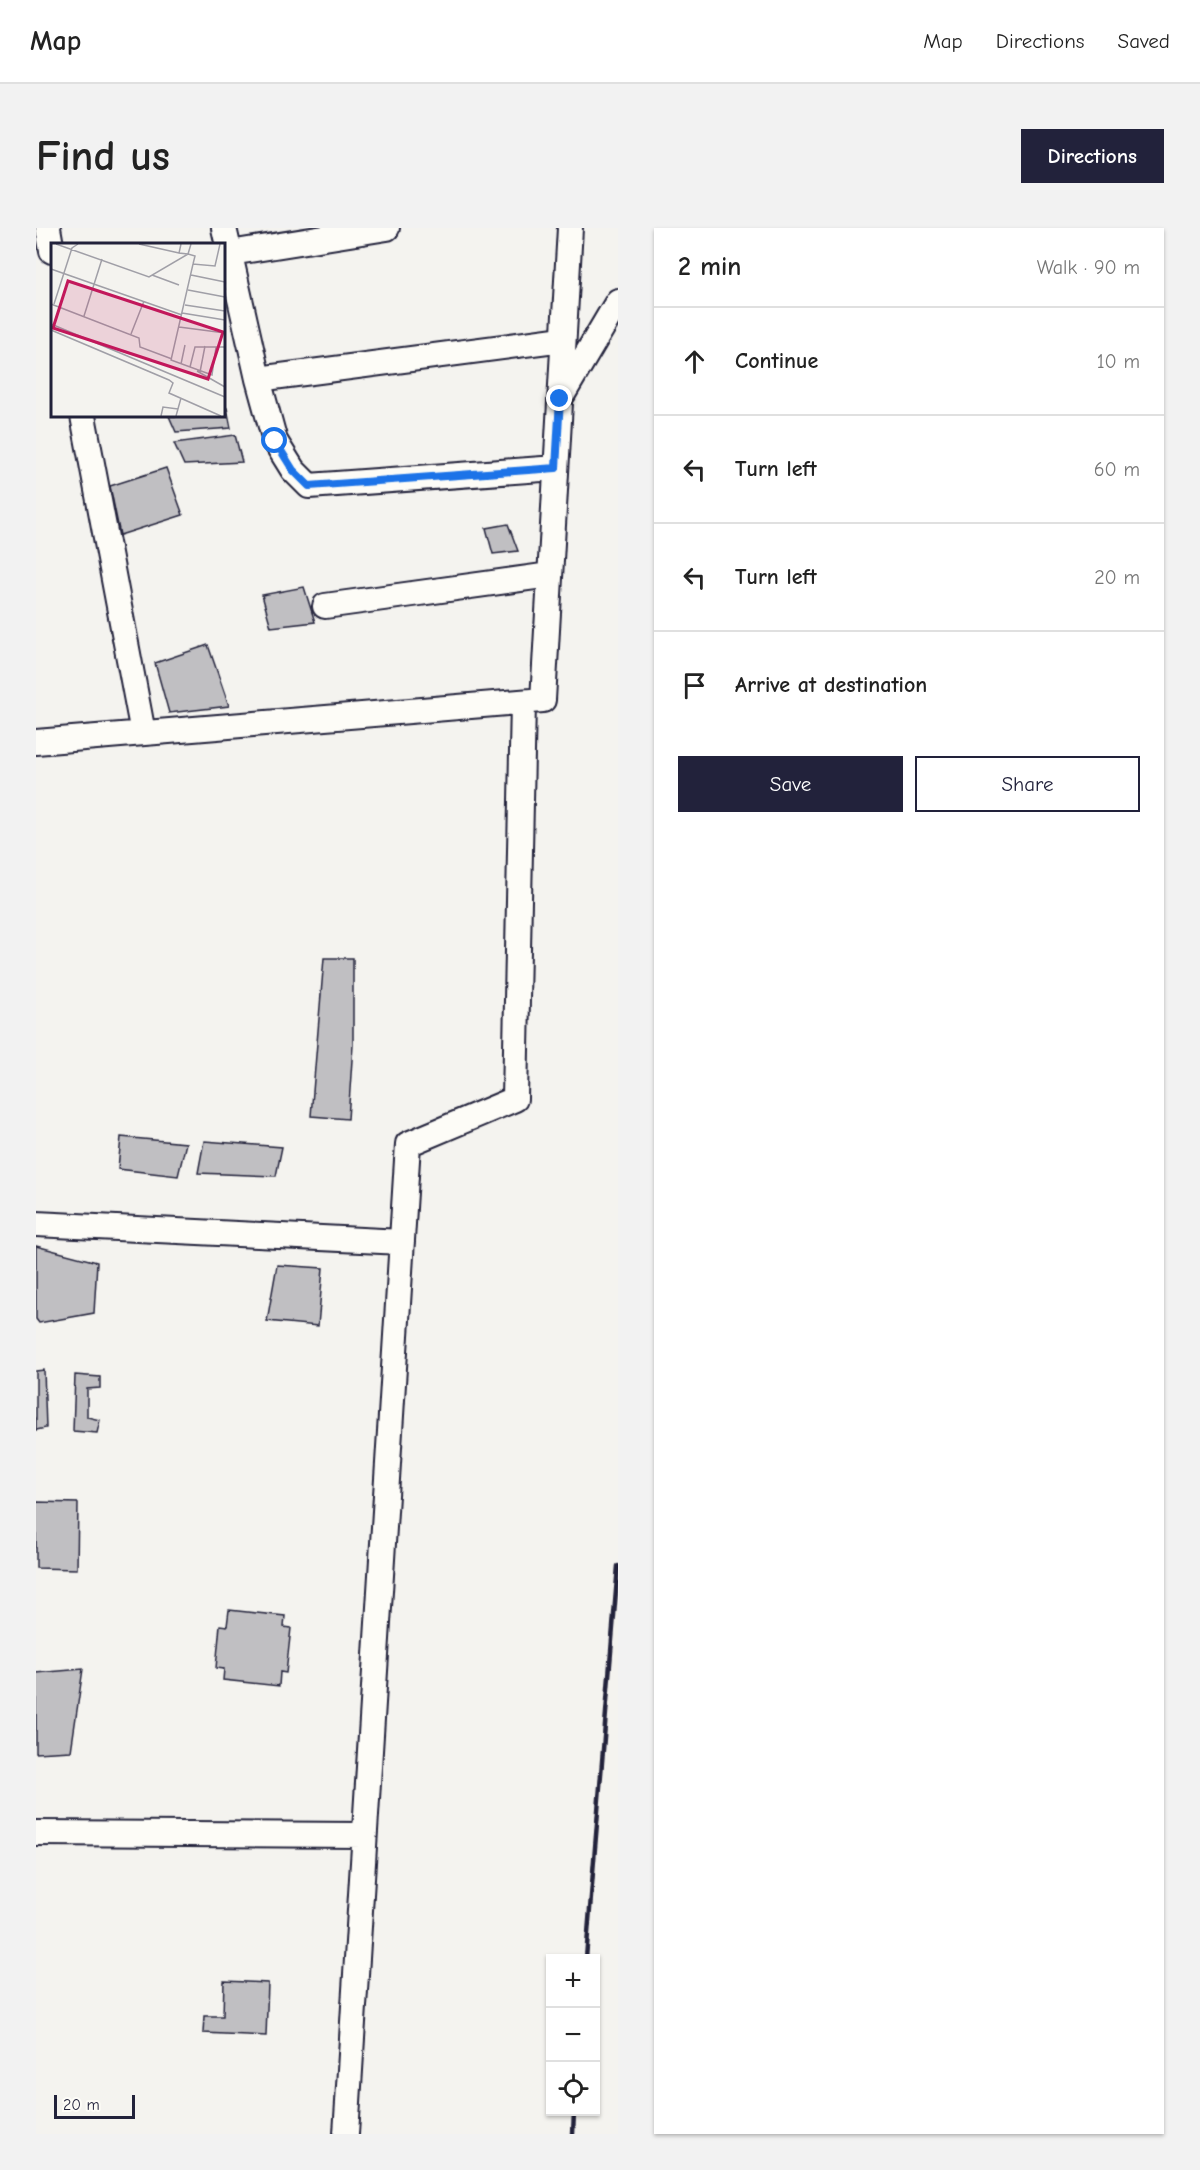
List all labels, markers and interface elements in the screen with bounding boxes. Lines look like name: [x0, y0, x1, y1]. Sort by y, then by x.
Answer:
text: Map: [30, 25, 81, 57]
text: Map: [923, 29, 963, 53]
text: Directions: [996, 29, 1085, 53]
text: Saved: [1118, 29, 1170, 53]
button: Directions: [1021, 129, 1164, 183]
text: Find us: [36, 132, 170, 181]
inset map: [51, 243, 225, 417]
text: 2 min: [678, 252, 741, 282]
text: Walk · 90 m: [1037, 256, 1140, 279]
icon: ahead: [678, 345, 711, 378]
text: Continue: [735, 348, 818, 374]
text: 10 m: [1097, 350, 1140, 373]
route end: [546, 385, 572, 411]
route start: [261, 427, 287, 453]
icon: left: [678, 453, 711, 486]
text: Turn left: [735, 456, 817, 482]
text: 60 m: [1094, 458, 1140, 481]
icon: left: [678, 561, 711, 594]
text: Turn left: [735, 564, 817, 590]
text: 20 m: [1094, 566, 1140, 589]
icon: arrive: [678, 669, 711, 702]
text: Arrive at destination: [735, 672, 927, 698]
button: Save: [678, 756, 903, 812]
button: Share: [915, 756, 1140, 812]
map controls: [546, 1954, 600, 2116]
button: +: [546, 1954, 600, 2008]
button: −: [546, 2008, 600, 2062]
button: locate: [546, 2062, 600, 2116]
scale bar: [54, 2092, 135, 2120]
text: 20 m: [63, 2096, 100, 2114]

